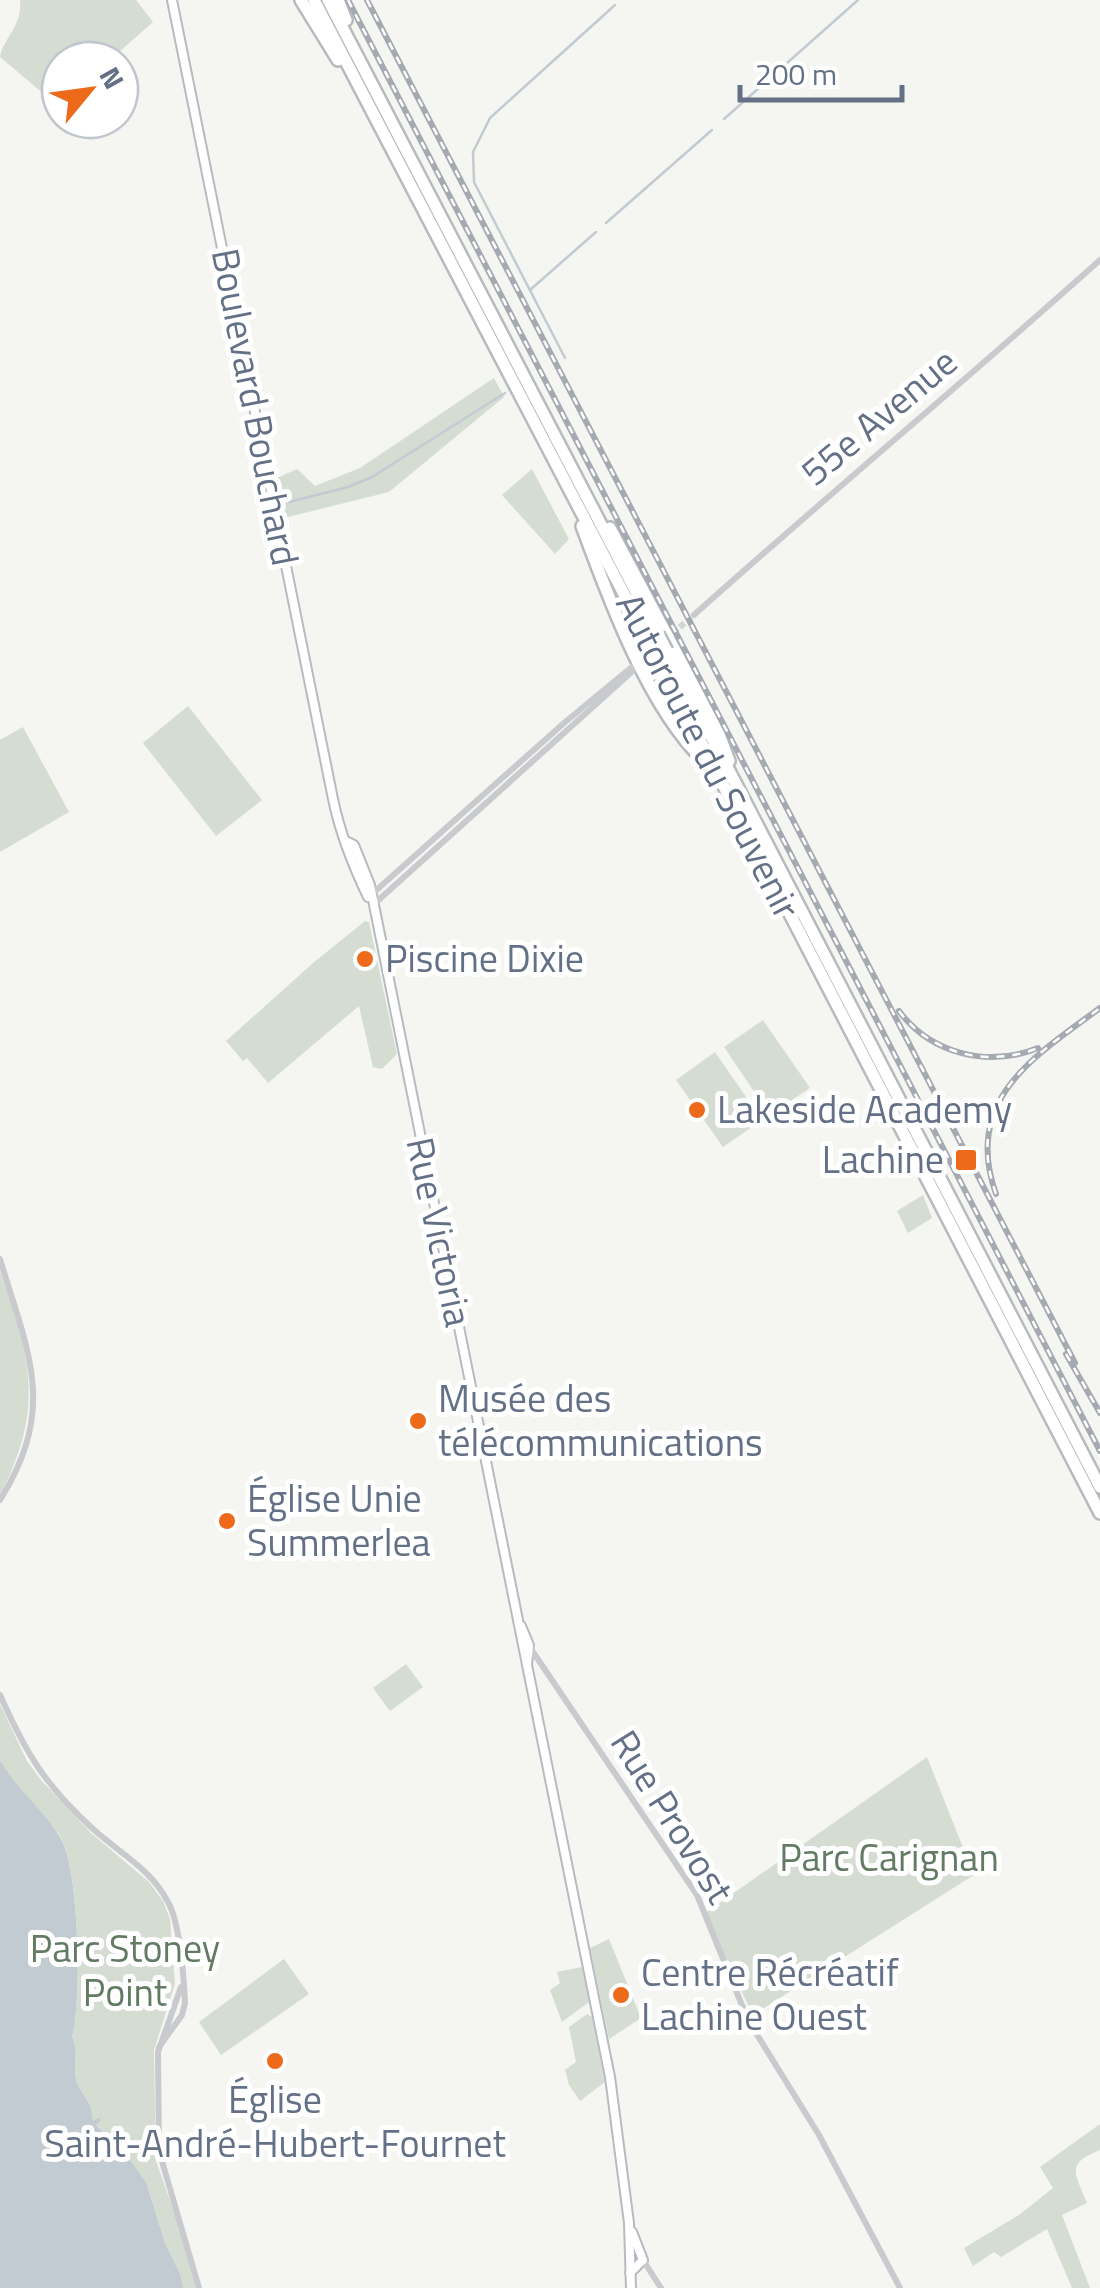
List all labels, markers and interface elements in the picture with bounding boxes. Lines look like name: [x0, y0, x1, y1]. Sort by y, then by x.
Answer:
north arrow: [40, 40, 140, 140]
scale bar: [740, 40, 902, 102]
text: 200 m: [755, 51, 837, 97]
text: N: [89, 59, 136, 97]
street label: Boulevard Bouchard: [197, 243, 315, 570]
street label: 55e Avenue: [787, 333, 969, 499]
street label: Autoroute du Souvenir: [602, 583, 816, 928]
place label: Piscine Dixie: [385, 929, 584, 987]
marker: Piscine Dixie: [354, 948, 376, 970]
place label: Lakeside Academy: [717, 1080, 1012, 1138]
marker: Lakeside Academy: [686, 1099, 708, 1121]
place label: Lachine: [822, 1130, 944, 1188]
street label: Rue Victoria: [392, 1132, 488, 1332]
marker: Lachine: [953, 1147, 979, 1173]
place label: Musée des télécommunications: [438, 1369, 763, 1471]
marker: Musée des télécommunications: [407, 1410, 429, 1432]
place label: Église Unie Summerlea: [247, 1469, 431, 1571]
marker: Église Unie Summerlea: [216, 1510, 238, 1532]
street label: Rue Provost: [597, 1718, 749, 1915]
park label: Parc Carignan: [779, 1828, 999, 1886]
park label: Parc Stoney Point: [30, 1919, 220, 2021]
place label: Centre Récréatif Lachine Ouest: [641, 1943, 899, 2045]
marker: Centre Récréatif Lachine Ouest: [610, 1984, 632, 2006]
marker: Église Saint-André-Hubert-Fournet: [264, 2050, 286, 2072]
place label: Église Saint-André-Hubert-Fournet: [44, 2070, 506, 2172]

